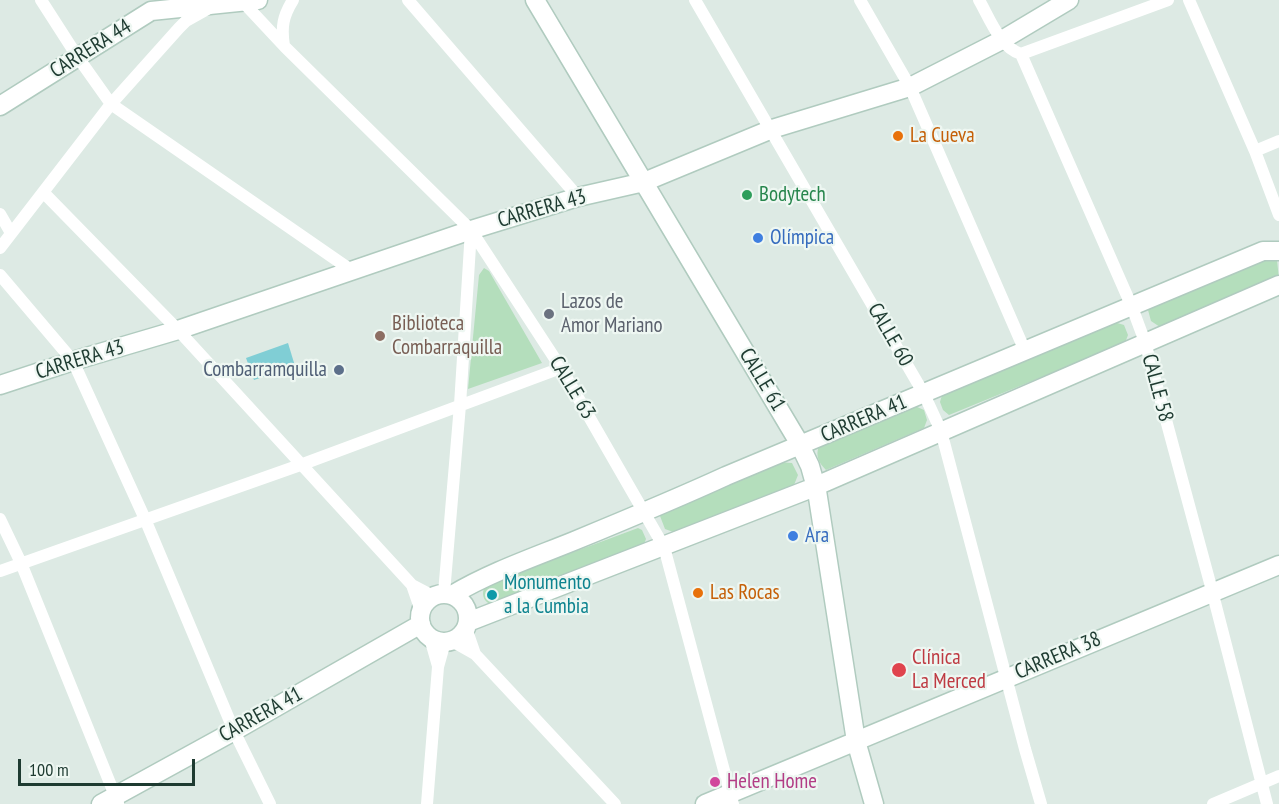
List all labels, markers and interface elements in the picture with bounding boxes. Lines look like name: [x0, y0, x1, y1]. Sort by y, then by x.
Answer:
street label: CARRERA 44: [46, 14, 136, 84]
place label: La Cueva: [910, 123, 975, 149]
marker: La Cueva: [891, 129, 905, 143]
place label: Bodytech: [759, 182, 826, 208]
street label: CARRERA 43: [495, 184, 589, 234]
marker: Bodytech: [740, 188, 754, 202]
place label: Olímpica: [770, 225, 834, 251]
marker: Olímpica: [751, 231, 765, 245]
place label: Lazos de Amor Mariano: [561, 289, 663, 339]
street label: CALLE 60: [862, 299, 918, 371]
marker: Lazos de Amor Mariano: [542, 307, 556, 321]
place label: Biblioteca Combarraquilla: [392, 311, 502, 361]
marker: Biblioteca Combarraquilla: [373, 329, 387, 343]
street label: CARRERA 43: [33, 335, 127, 385]
street label: CALLE 61: [733, 344, 791, 416]
street label: CALLE 63: [543, 352, 601, 424]
street label: CALLE 58: [1136, 352, 1178, 424]
place label: Combarramquilla: [203, 357, 327, 383]
marker: Combarramquilla: [332, 363, 346, 377]
street label: CARRERA 41: [817, 390, 911, 448]
place label: Ara: [805, 523, 829, 549]
marker: Ara: [786, 529, 800, 543]
place label: Monumento a la Cumbia: [504, 570, 591, 620]
place label: Las Rocas: [710, 580, 780, 606]
marker: Las Rocas: [691, 586, 705, 600]
marker: Monumento a la Cumbia: [485, 588, 499, 602]
street label: CARRERA 38: [1011, 627, 1105, 685]
place label: Clínica La Merced: [912, 645, 986, 695]
marker: Clínica La Merced: [890, 661, 908, 679]
street label: CARRERA 41: [215, 682, 307, 748]
scale bar: [21, 747, 198, 785]
text: 100 m: [29, 758, 69, 781]
place label: Helen Home: [727, 769, 817, 795]
marker: Helen Home: [708, 775, 722, 789]

